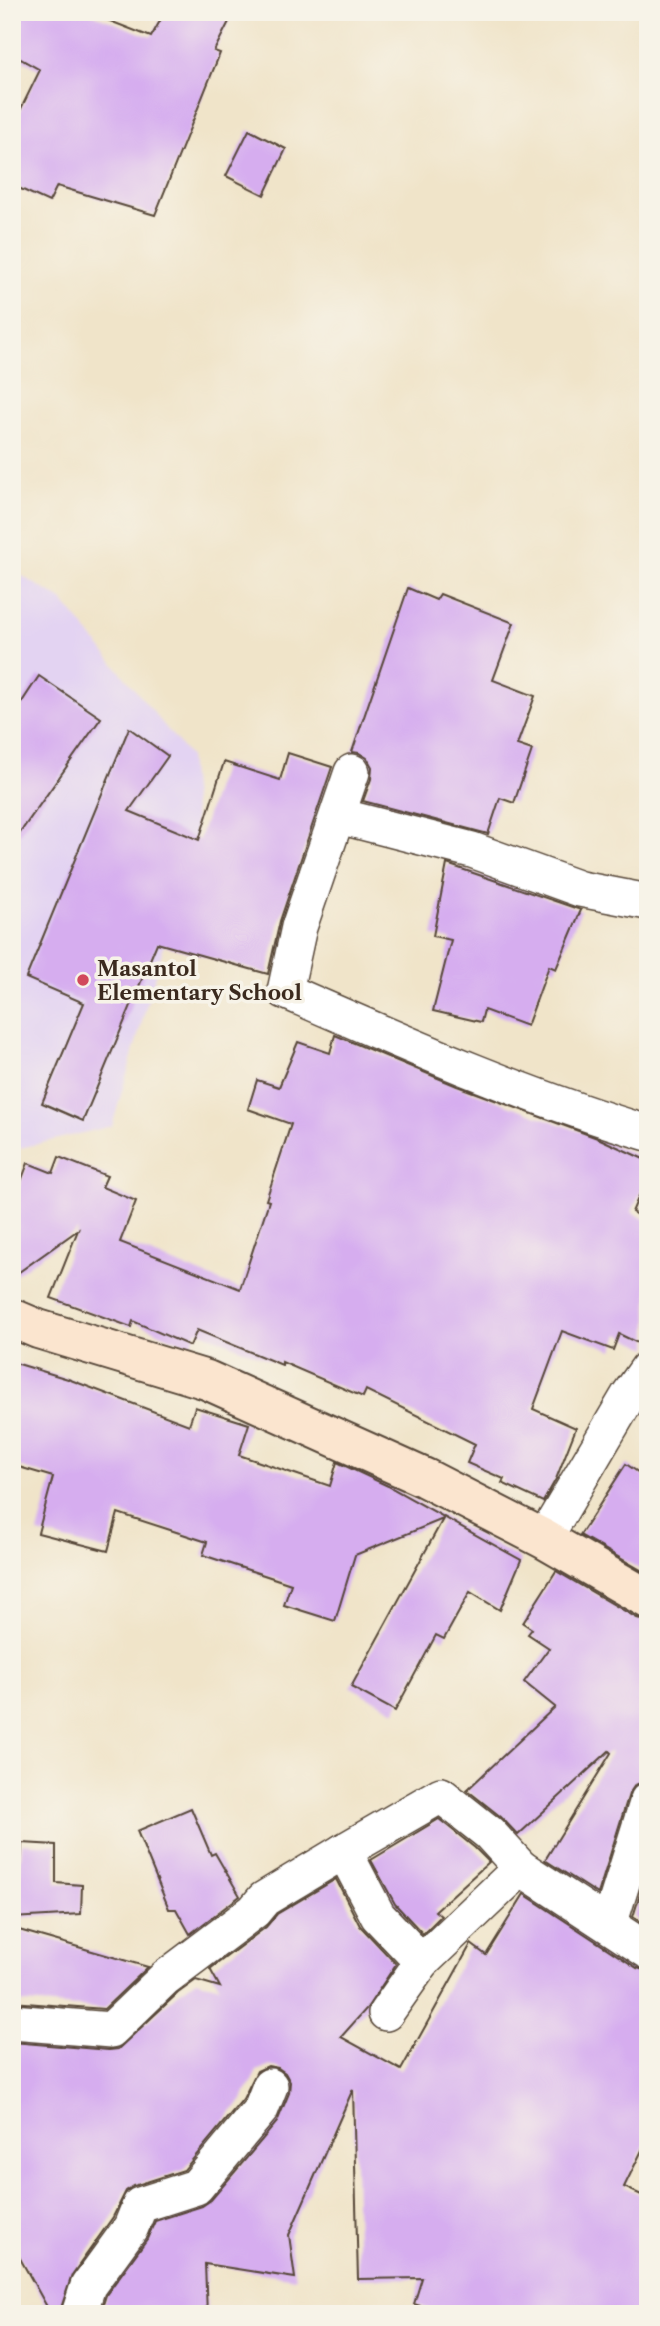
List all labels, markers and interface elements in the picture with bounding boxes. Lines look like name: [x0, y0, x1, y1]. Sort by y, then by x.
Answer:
place label: Masantol Elementary School: [97, 956, 302, 1005]
marker: Masantol Elementary School: [75, 972, 91, 988]

